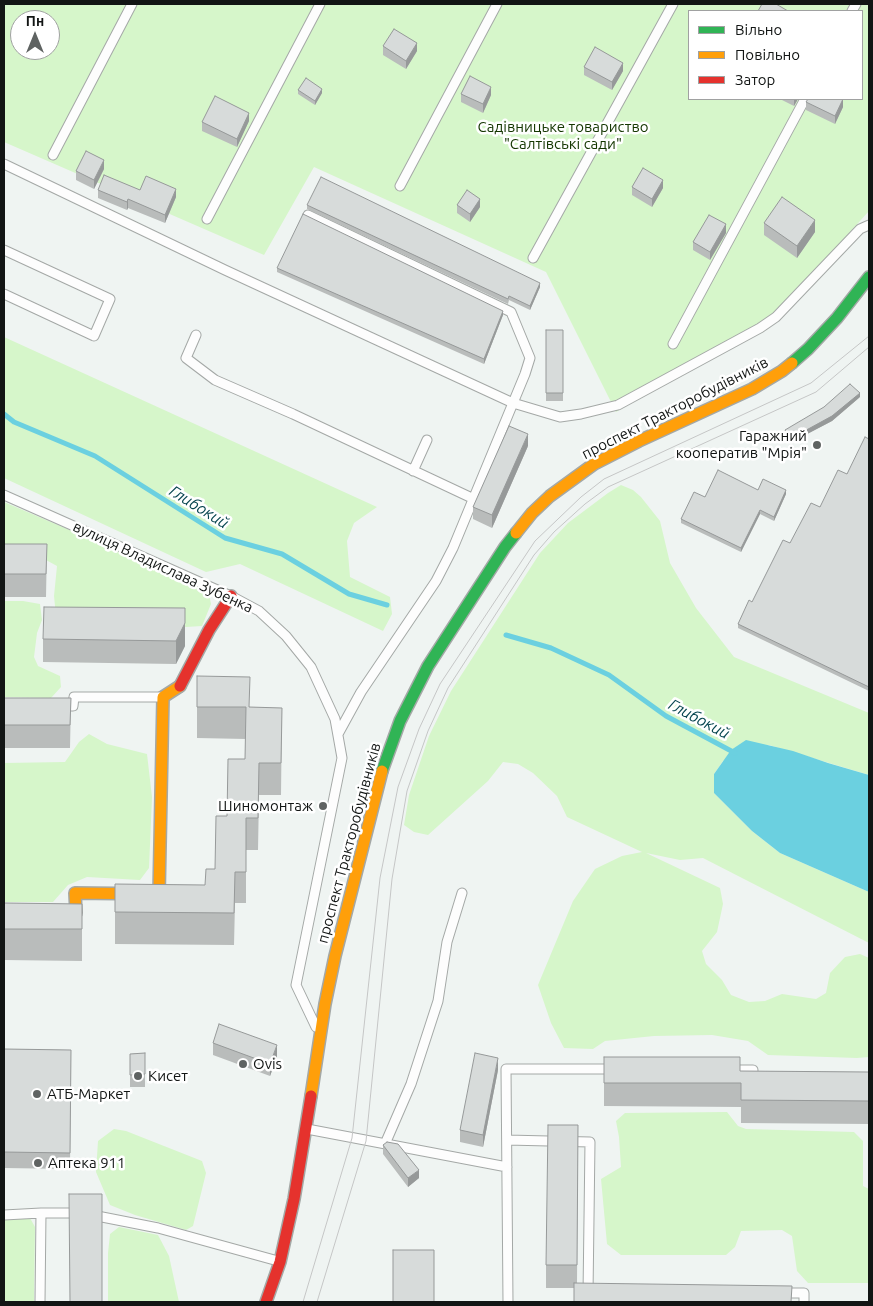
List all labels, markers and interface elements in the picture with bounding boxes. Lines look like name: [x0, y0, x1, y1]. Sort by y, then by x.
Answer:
north arrow: [10, 10, 60, 60]
legend: [688, 10, 863, 100]
text: Пн: [26, 13, 44, 29]
text: Вільно: [735, 21, 782, 38]
text: Повільно: [735, 46, 800, 63]
text: Затор: [735, 71, 775, 88]
park label: Садівницьке товариство "Салтівські сади": [478, 118, 648, 153]
street label: проспект Тракторобудівників: [579, 353, 771, 463]
place label: Гаражний кооператив "Мрія": [676, 427, 807, 462]
marker: Гаражний кооператив "Мрія": [811, 439, 823, 451]
water label: Глибокий: [166, 481, 232, 533]
street label: вулиця Владислава Зубенка: [70, 517, 256, 617]
water label: Глибокий: [665, 695, 733, 743]
street label: проспект Тракторобудівників: [314, 741, 384, 945]
place label: Шиномонтаж: [218, 797, 313, 815]
marker: Шиномонтаж: [317, 800, 329, 812]
place label: Ovis: [253, 1055, 282, 1073]
marker: Ovis: [237, 1058, 249, 1070]
place label: Кисет: [148, 1067, 188, 1085]
marker: Кисет: [132, 1070, 144, 1082]
place label: АТБ-Маркет: [47, 1085, 130, 1103]
marker: АТБ-Маркет: [31, 1088, 43, 1100]
place label: Аптека 911: [48, 1154, 126, 1172]
marker: Аптека 911: [32, 1157, 44, 1169]

